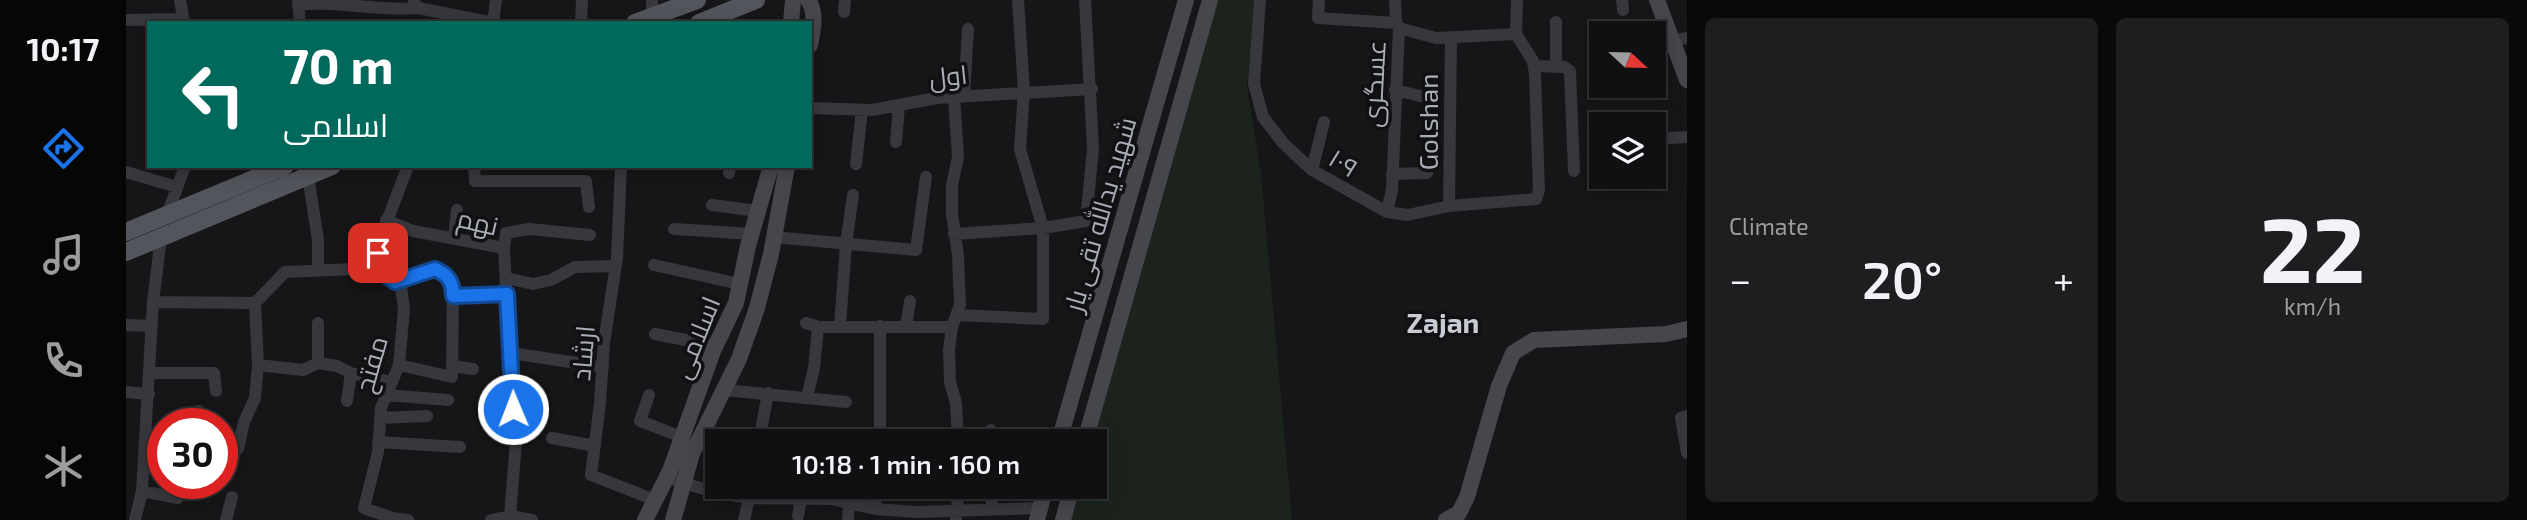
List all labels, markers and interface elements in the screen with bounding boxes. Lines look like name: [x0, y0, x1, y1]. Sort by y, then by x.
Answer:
north arrow: [1589, 21, 1666, 98]
map controls: [1589, 21, 1666, 189]
text: 10:17: [27, 29, 99, 67]
text: 70 m: [283, 35, 394, 94]
street label: عسگری: [1355, 40, 1392, 128]
icon: left: [168, 49, 259, 140]
street label: اول: [927, 58, 969, 93]
street label: Golshan: [1412, 74, 1443, 170]
text: اسلامی: [283, 105, 388, 143]
button: layers: [1589, 112, 1666, 189]
street label: شهید یدالله تقی یار: [1056, 113, 1144, 317]
icon: directions: [39, 124, 88, 173]
street label: ۱۰۹: [1324, 141, 1364, 183]
text: 22: [2260, 192, 2365, 301]
street label: نهم: [454, 201, 502, 245]
text: Climate: [1729, 212, 1809, 240]
pin: [348, 223, 408, 283]
icon: music: [39, 230, 88, 279]
icon: arrive: [359, 234, 397, 272]
text: 20°: [1862, 247, 1942, 309]
text: −: [1729, 256, 1751, 302]
text: +: [2053, 256, 2074, 302]
street label: اسلامی: [665, 291, 727, 383]
text: km/h: [2284, 292, 2341, 320]
district label: Zajan: [1407, 305, 1479, 339]
street label: ارشاد: [564, 324, 601, 382]
street label: مفتح: [347, 332, 396, 397]
icon: phone: [39, 336, 88, 385]
position arrow: [476, 372, 550, 446]
speed limit sign: 30: [147, 408, 238, 499]
icon: climate: [39, 442, 88, 491]
text: 10:18 · 1 min · 160 m: [792, 448, 1020, 479]

